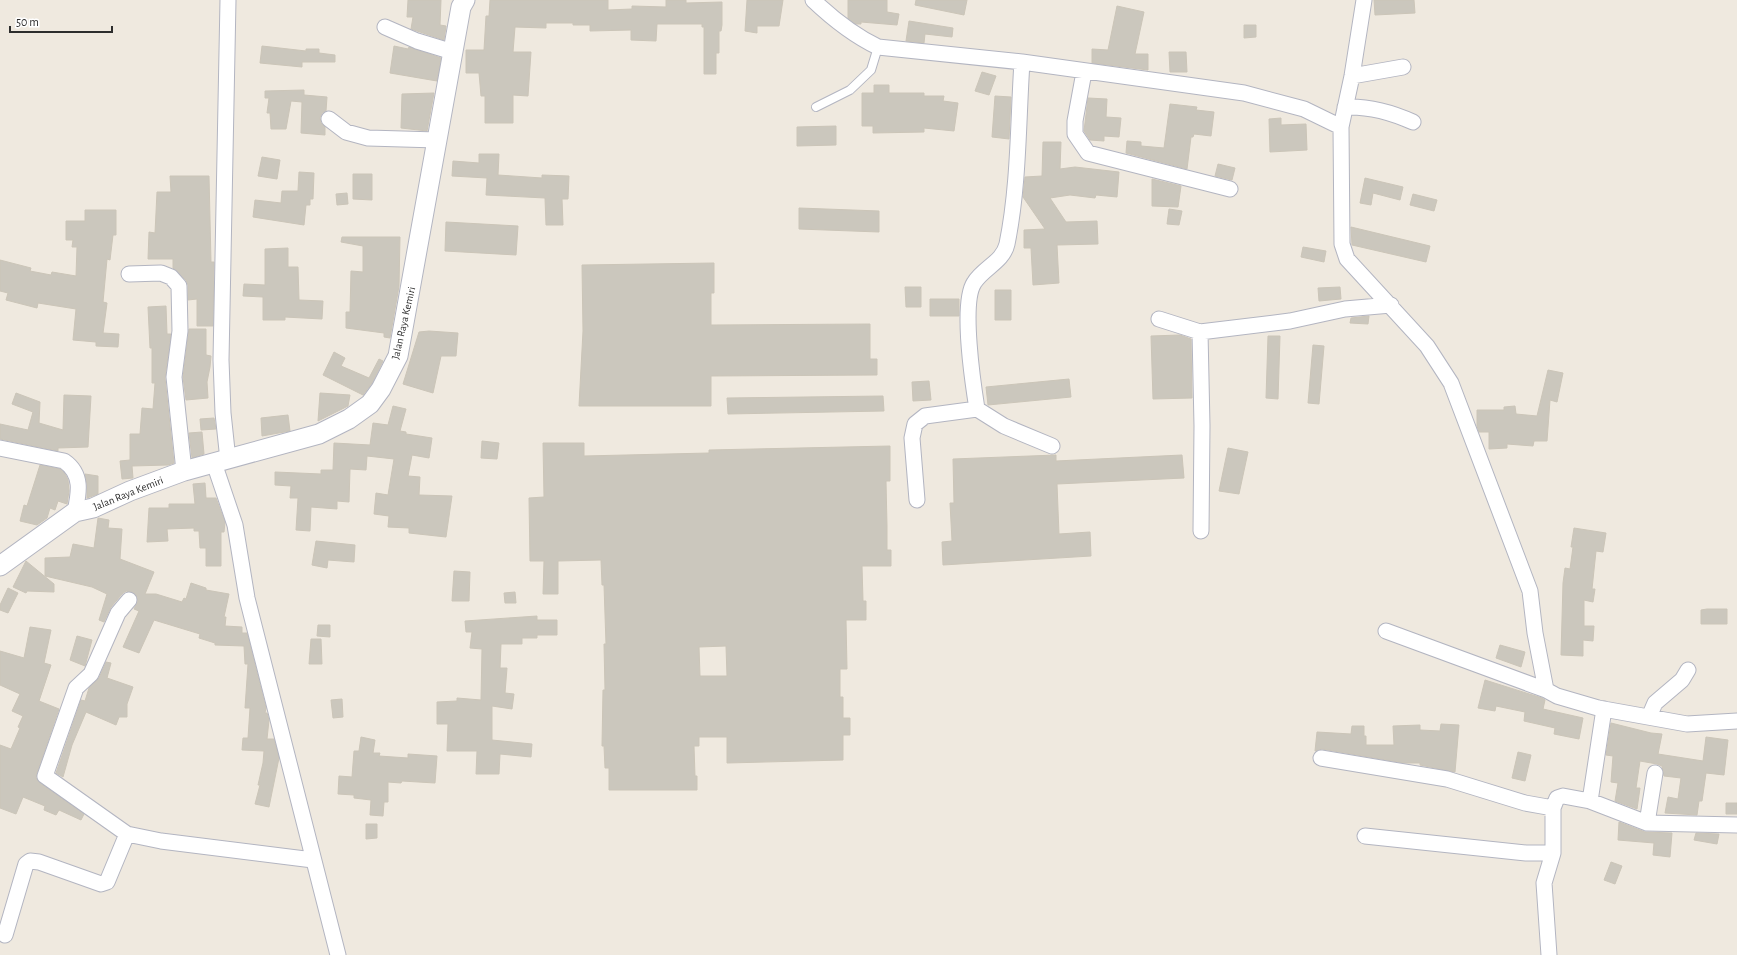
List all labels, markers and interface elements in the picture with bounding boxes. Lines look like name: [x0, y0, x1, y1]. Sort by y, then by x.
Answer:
scale bar: [10, 8, 112, 34]
text: 50 m: [16, 16, 39, 28]
street label: Jalan Raya Kemiri: [390, 286, 417, 361]
street label: Jalan Raya Kemiri: [92, 474, 165, 512]

